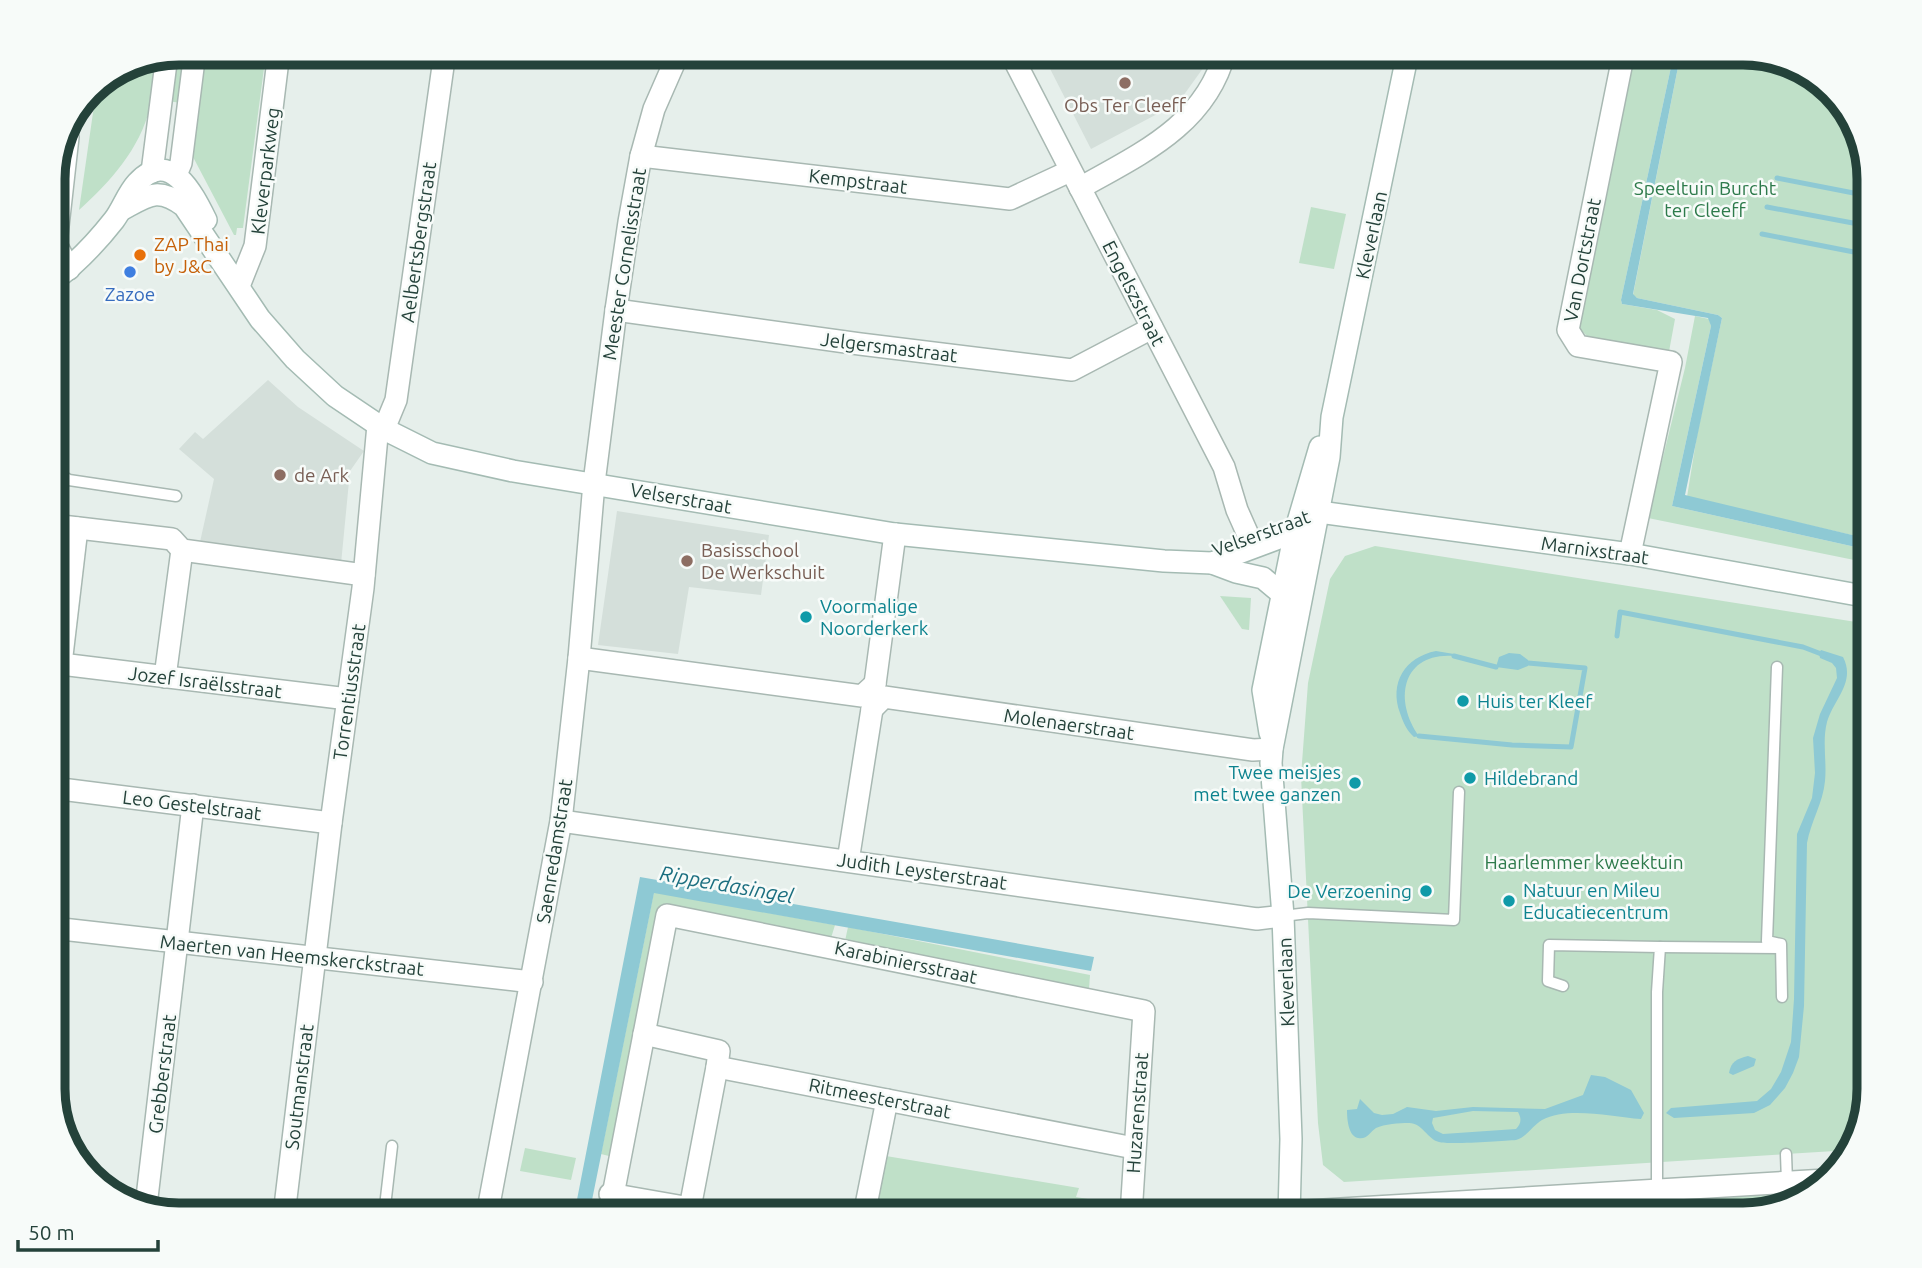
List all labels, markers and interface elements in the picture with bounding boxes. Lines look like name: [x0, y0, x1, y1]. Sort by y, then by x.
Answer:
marker: Obs Ter Cleeff: [1117, 75, 1133, 91]
place label: Obs Ter Cleeff: [1064, 94, 1187, 116]
street label: Kleverparkweg: [246, 106, 284, 236]
street label: Aelbertsbergstraat: [396, 160, 440, 324]
street label: Kempstraat: [807, 164, 909, 198]
street label: Meester Cornelisstraat: [598, 166, 650, 362]
park label: Speeltuin Burcht ter Cleeff: [1634, 177, 1777, 221]
street label: Kleverlaan: [1351, 189, 1391, 281]
street label: Van Dortstraat: [1559, 196, 1605, 324]
place label: ZAP Thai by J&C: [154, 233, 229, 277]
street label: Engelszstraat: [1098, 237, 1170, 350]
marker: ZAP Thai by J&C: [132, 247, 148, 263]
marker: Zazoe: [122, 264, 138, 280]
place label: Zazoe: [105, 283, 155, 305]
street label: Jelgersmastraat: [819, 328, 959, 366]
place label: de Ark: [294, 464, 350, 486]
marker: de Ark: [272, 467, 288, 483]
street label: Velserstraat: [629, 478, 734, 518]
street label: Velserstraat: [1209, 505, 1313, 561]
street label: Marnixstraat: [1540, 532, 1651, 569]
place label: Basisschool De Werkschuit: [701, 539, 825, 583]
marker: Basisschool De Werkschuit: [679, 553, 695, 569]
place label: Voormalige Noorderkerk: [820, 595, 929, 639]
marker: Voormalige Noorderkerk: [798, 609, 814, 625]
street label: Torrentiusstraat: [329, 622, 370, 762]
street label: Jozef Israëlsstraat: [127, 662, 284, 702]
place label: Huis ter Kleef: [1477, 690, 1593, 712]
marker: Huis ter Kleef: [1455, 693, 1471, 709]
street label: Molenaerstraat: [1002, 704, 1136, 744]
place label: Twee meisjes met twee ganzen: [1193, 761, 1341, 805]
place label: Hildebrand: [1484, 767, 1578, 789]
marker: Hildebrand: [1462, 770, 1478, 786]
marker: Twee meisjes met twee ganzen: [1347, 775, 1363, 791]
street label: Saenredamstraat: [532, 777, 576, 925]
street label: Leo Gestelstraat: [121, 786, 263, 824]
street label: Judith Leysterstraat: [836, 848, 1009, 894]
park label: Haarlemmer kweektuin: [1485, 851, 1683, 873]
water label: Ripperdasingel: [658, 860, 796, 908]
place label: Natuur en Mileu Educatiecentrum: [1523, 879, 1669, 923]
place label: De Verzoening: [1287, 880, 1412, 902]
marker: De Verzoening: [1418, 883, 1434, 899]
marker: Natuur en Mileu Educatiecentrum: [1501, 893, 1517, 909]
street label: Maerten van Heemskerckstraat: [159, 930, 426, 980]
street label: Karabiniersstraat: [833, 936, 980, 988]
street label: Kleverlaan: [1273, 937, 1299, 1027]
street label: Grebberstraat: [144, 1013, 180, 1135]
street label: Soutmanstraat: [280, 1022, 318, 1151]
street label: Huzarenstraat: [1122, 1051, 1152, 1174]
street label: Ritmeesterstraat: [807, 1073, 954, 1123]
scale bar: [18, 1208, 158, 1252]
text: 50 m: [28, 1220, 75, 1244]

